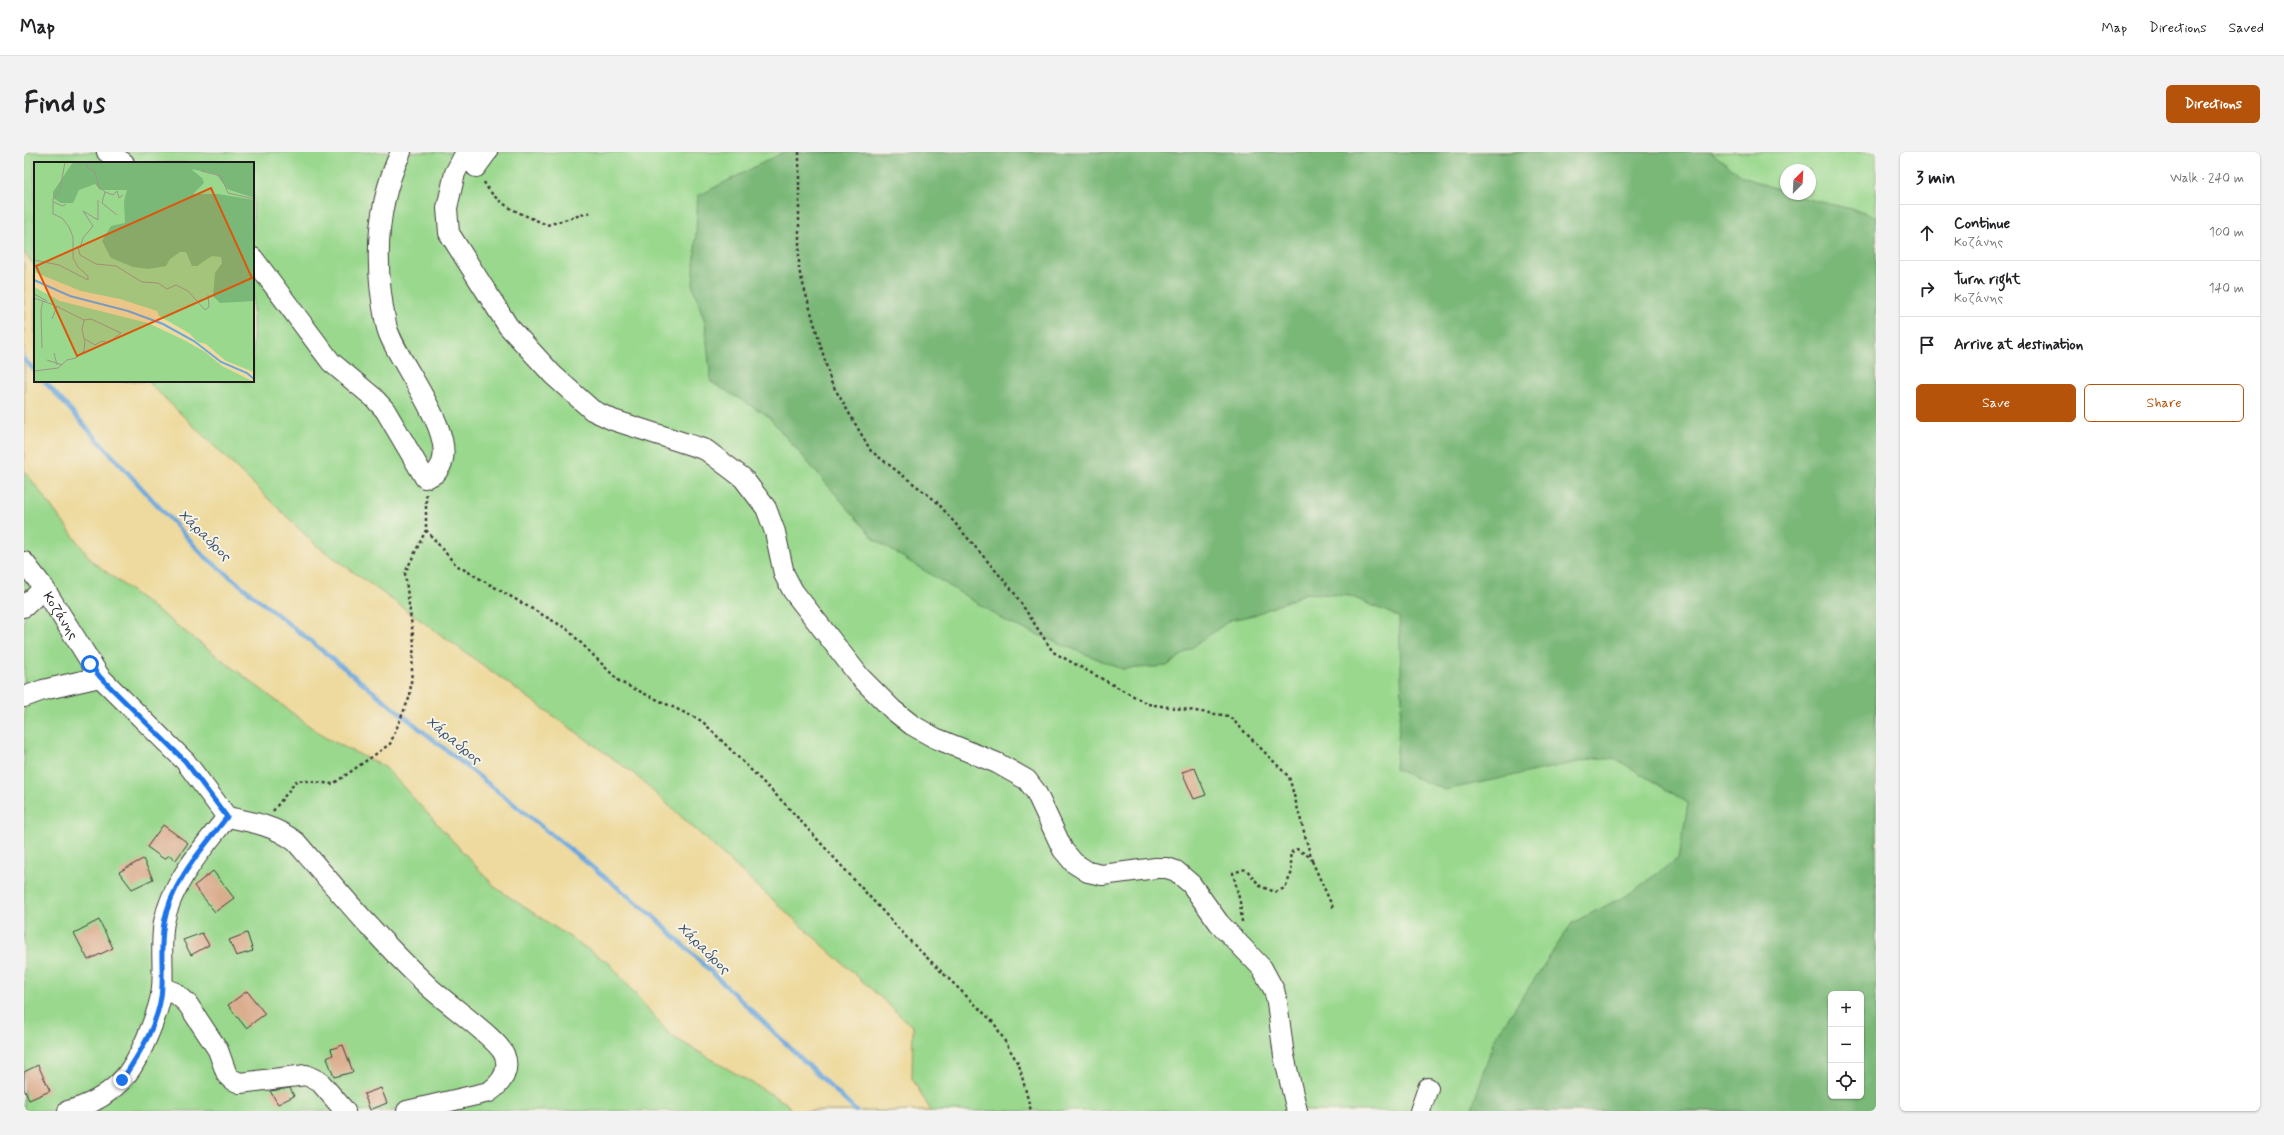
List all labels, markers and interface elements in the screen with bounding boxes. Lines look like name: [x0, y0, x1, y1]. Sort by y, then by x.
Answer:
text: Map: [20, 15, 55, 40]
text: Map: [2101, 19, 2127, 37]
text: Directions: [2149, 19, 2207, 37]
text: Saved: [2229, 19, 2264, 37]
button: Directions: [2166, 85, 2260, 123]
text: Find us: [24, 86, 105, 123]
inset map: [34, 162, 254, 382]
north arrow: [1780, 164, 1816, 200]
text: 3 min: [1916, 167, 1955, 189]
text: Walk · 240 m: [2170, 170, 2244, 187]
text: Continue: [1954, 214, 2010, 234]
icon: ahead: [1916, 222, 1938, 244]
text: 100 m: [2209, 224, 2244, 241]
text: Κοζάνης: [1954, 234, 2003, 251]
text: Turn right: [1954, 270, 2021, 290]
icon: right: [1916, 278, 1938, 300]
text: 140 m: [2209, 280, 2244, 297]
text: Κοζάνης: [1954, 290, 2003, 307]
icon: arrive: [1916, 334, 1938, 356]
text: Arrive at destination: [1954, 335, 2083, 355]
button: Save: [1916, 384, 2076, 422]
button: Share: [2084, 384, 2244, 422]
water label: Χάραδρος: [174, 506, 236, 567]
street label: Κοζάνης: [39, 589, 82, 643]
route start: [81, 655, 99, 673]
water label: Χάραδρος: [421, 712, 486, 770]
water label: Χάραδρος: [673, 919, 735, 980]
map controls: [1828, 991, 1864, 1099]
button: +: [1828, 991, 1864, 1027]
button: −: [1828, 1027, 1864, 1063]
button: locate: [1828, 1063, 1864, 1099]
route end: [113, 1071, 131, 1089]

